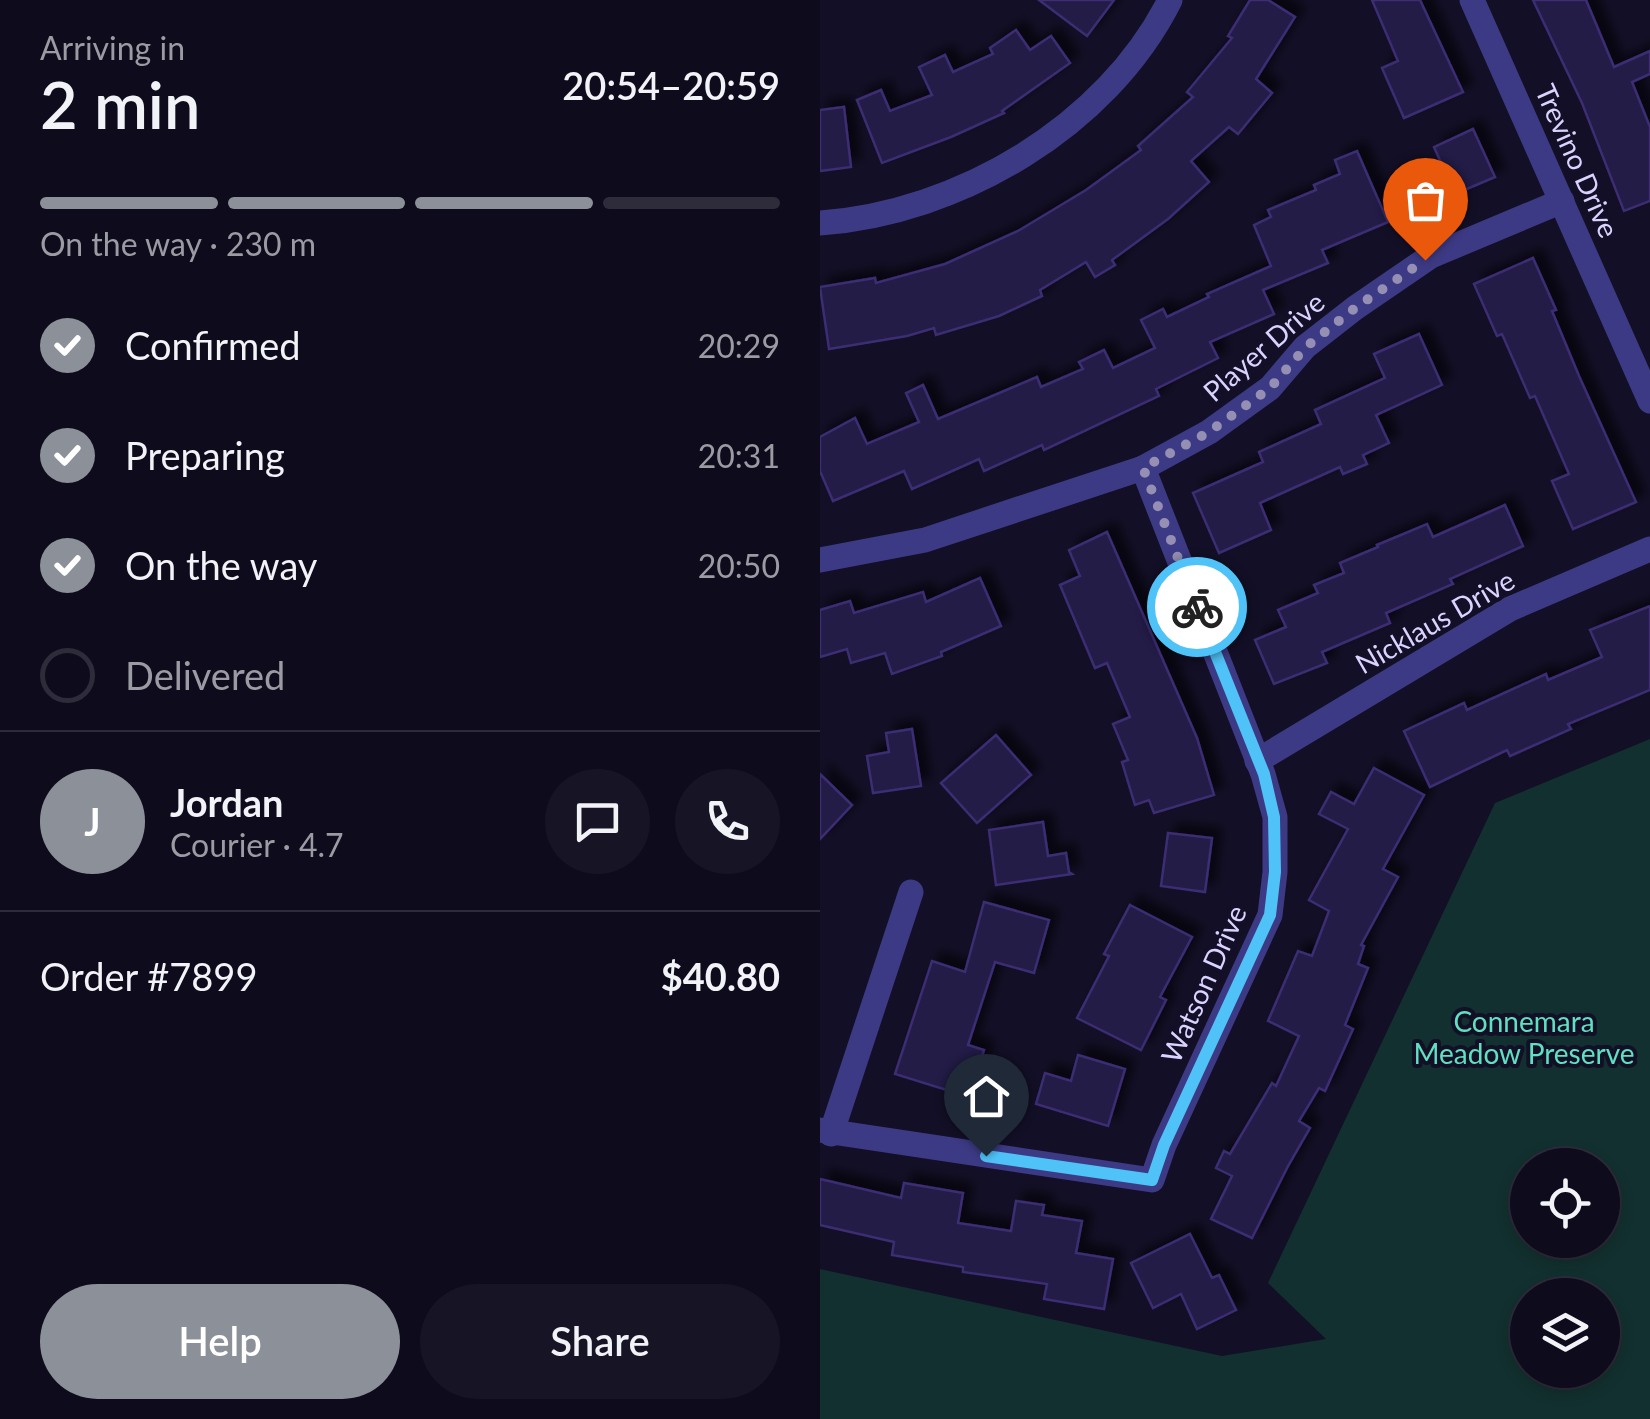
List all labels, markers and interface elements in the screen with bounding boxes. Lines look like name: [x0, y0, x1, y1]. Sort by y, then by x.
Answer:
text: Arriving in: [40, 28, 185, 67]
text: 20:54–20:59: [562, 62, 780, 108]
text: 2 min: [40, 65, 200, 143]
street label: Trevino Drive: [1529, 79, 1627, 242]
pin: [1383, 158, 1468, 261]
icon: bag: [1398, 173, 1453, 228]
text: On the way · 230 m: [40, 224, 316, 263]
street label: Player Drive: [1196, 284, 1331, 408]
icon: check: [40, 318, 95, 373]
text: Confirmed: [125, 322, 301, 368]
text: 20:29: [698, 326, 780, 365]
icon: check: [40, 428, 95, 483]
text: Preparing: [125, 432, 285, 478]
text: 20:31: [698, 436, 780, 475]
icon: check: [40, 538, 95, 593]
text: On the way: [125, 542, 317, 588]
text: 20:50: [698, 546, 780, 585]
courier: [1147, 557, 1247, 657]
street label: Nicklaus Drive: [1349, 562, 1520, 680]
icon: bike: [1170, 580, 1225, 635]
text: Delivered: [125, 652, 285, 698]
button: chat: [545, 769, 650, 874]
button: phone: [675, 769, 780, 874]
text: Jordan: [170, 779, 283, 825]
text: J: [84, 798, 101, 844]
text: Courier · 4.7: [170, 825, 344, 864]
street label: Watson Drive: [1153, 900, 1253, 1068]
text: Order #7899: [40, 953, 257, 999]
text: $40.80: [661, 953, 780, 999]
park label: Connemara Meadow Preserve: [1413, 1004, 1635, 1070]
pin: [944, 1054, 1029, 1157]
icon: home: [959, 1069, 1014, 1124]
map controls: [1510, 1148, 1620, 1388]
button: locate: [1510, 1148, 1620, 1258]
button: layers: [1510, 1278, 1620, 1388]
button: Help: [40, 1284, 400, 1399]
button: Share: [420, 1284, 780, 1399]

